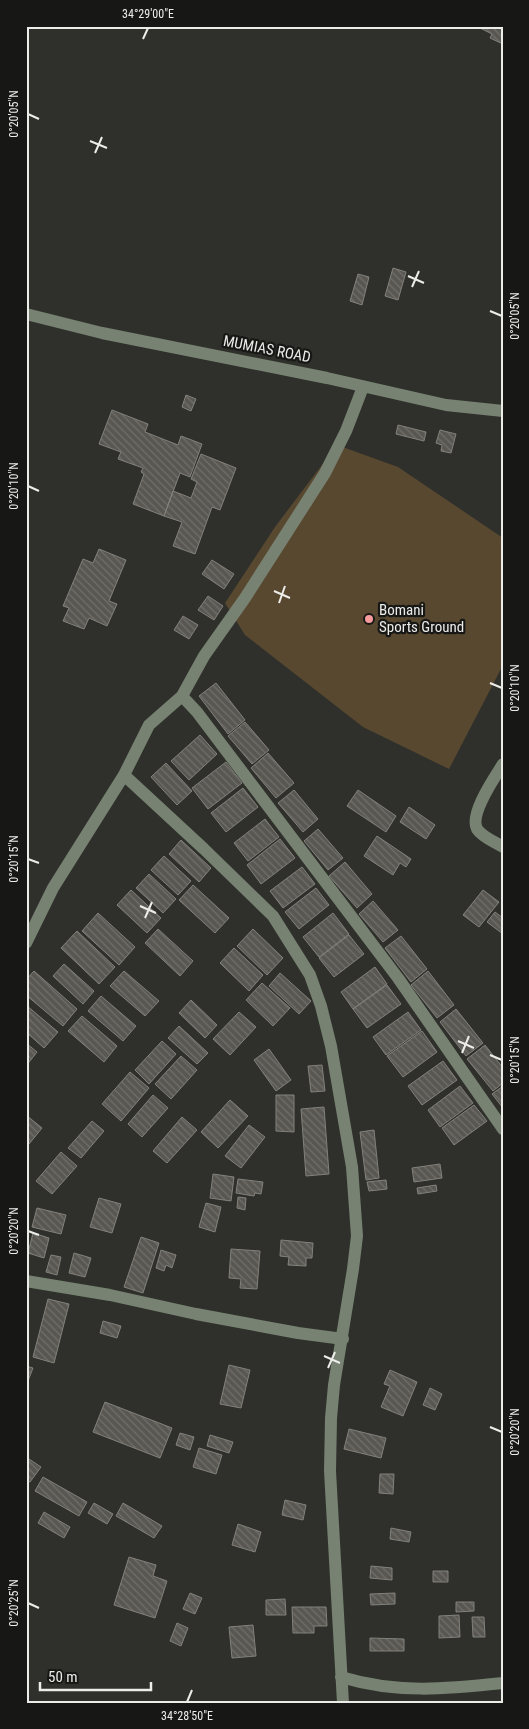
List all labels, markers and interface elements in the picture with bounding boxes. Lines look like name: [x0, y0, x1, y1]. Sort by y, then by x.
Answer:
text: 34°29'00"E: [122, 7, 174, 21]
text: 0°20'05"N: [7, 90, 21, 138]
text: 0°20'05"N: [508, 292, 522, 340]
street label: MUMIAS ROAD: [222, 332, 312, 366]
text: 0°20'10"N: [7, 462, 21, 510]
place label: Bomani Sports Ground: [379, 601, 464, 636]
marker: Bomani Sports Ground: [363, 613, 375, 625]
text: 0°20'10"N: [508, 664, 522, 712]
text: 0°20'15"N: [7, 835, 21, 883]
text: 0°20'15"N: [508, 1036, 522, 1084]
text: 0°20'20"N: [7, 1207, 21, 1255]
text: 0°20'20"N: [508, 1408, 522, 1456]
text: 0°20'25"N: [7, 1579, 21, 1627]
scale bar: [40, 1659, 151, 1691]
text: 50 m: [48, 1668, 78, 1686]
text: 34°28'50"E: [161, 1709, 213, 1723]

